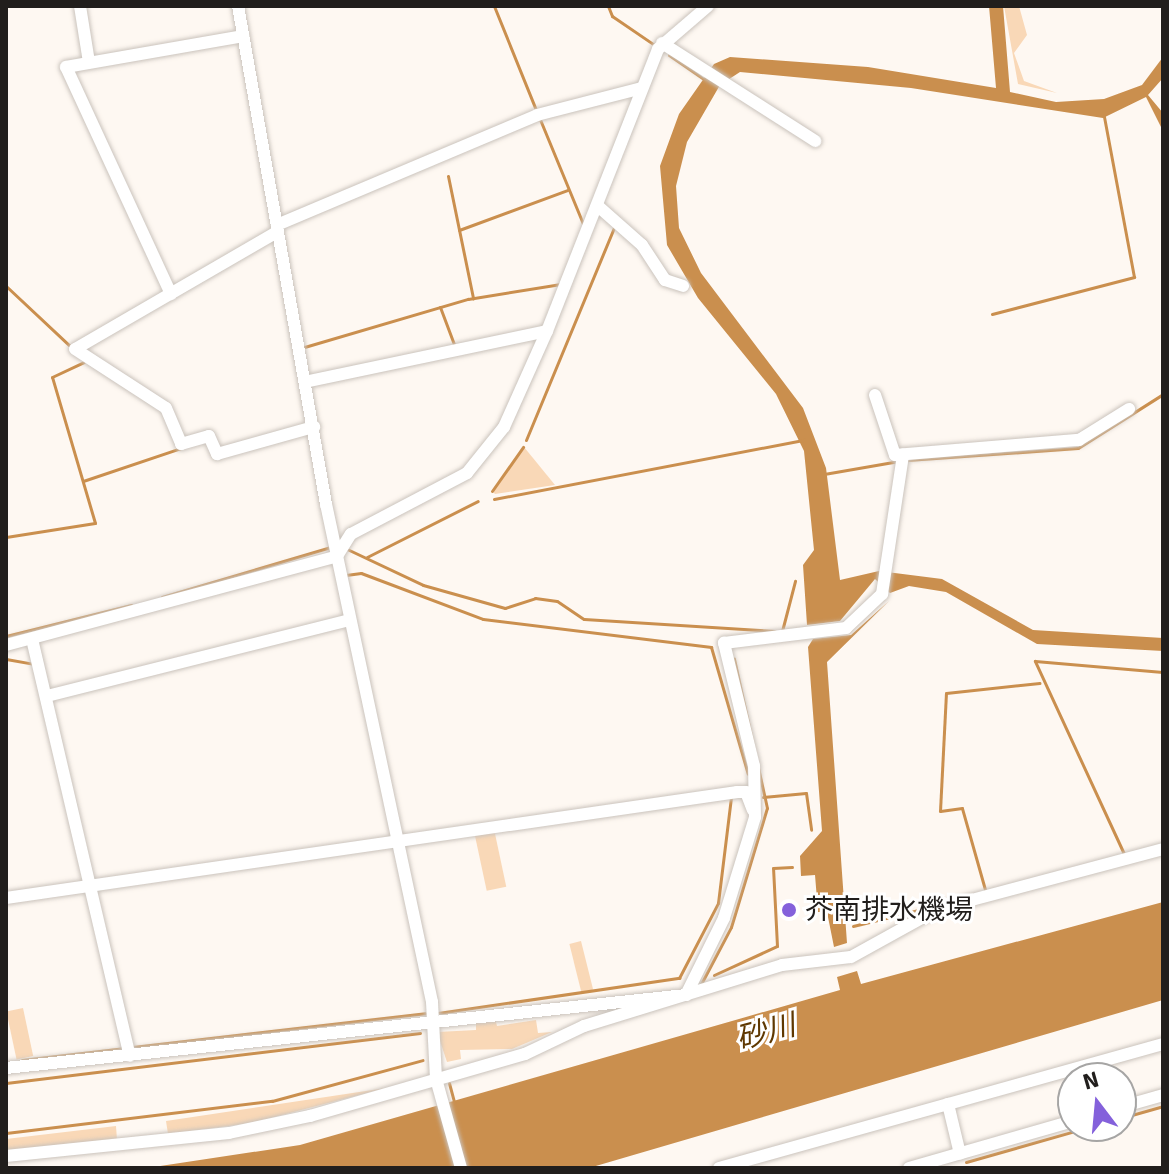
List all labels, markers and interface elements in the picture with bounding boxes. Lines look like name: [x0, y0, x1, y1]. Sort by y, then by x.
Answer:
place label: 芥南排水機場: [805, 893, 973, 927]
marker: 芥南排水機場: [780, 901, 798, 919]
water label: 砂川: [732, 1008, 800, 1058]
north arrow: [1057, 1062, 1137, 1142]
text: N: [1080, 1065, 1102, 1095]

